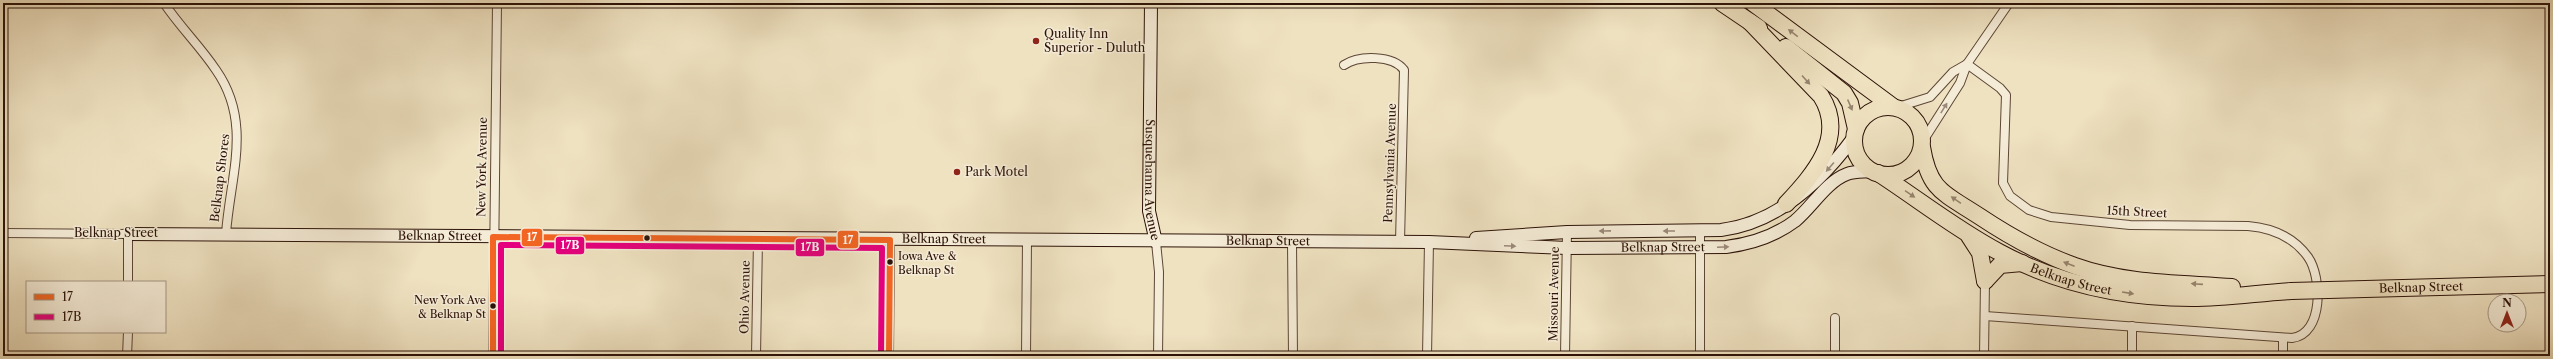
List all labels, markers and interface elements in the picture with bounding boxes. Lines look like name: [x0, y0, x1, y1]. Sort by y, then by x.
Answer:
place label: Quality Inn Superior - Duluth: [1044, 26, 1146, 55]
one-way arrow: [1787, 29, 1798, 37]
marker: Quality Inn Superior - Duluth: [1031, 36, 1041, 46]
one-way arrow: [1802, 75, 1811, 85]
one-way arrow: [1847, 99, 1853, 110]
street label: Pennsylvania Avenue: [1380, 103, 1399, 223]
one-way arrow: [1940, 103, 1948, 113]
street label: New York Avenue: [473, 117, 490, 217]
street label: Susquehanna Avenue: [1142, 119, 1163, 242]
street label: Belknap Shores: [207, 133, 232, 223]
one-way arrow: [1825, 162, 1834, 172]
place label: Park Motel: [965, 164, 1028, 179]
marker: Park Motel: [952, 167, 962, 177]
one-way arrow: [1905, 190, 1916, 198]
one-way arrow: [1951, 196, 1961, 204]
street label: 15th Street: [2106, 202, 2168, 221]
street label: Belknap Street: [74, 225, 159, 240]
street label: Belknap Street: [398, 228, 483, 243]
line badge: 17: [521, 228, 543, 247]
one-way arrow: [1598, 228, 1611, 234]
one-way arrow: [1662, 228, 1675, 234]
text: 17: [527, 230, 538, 244]
line badge: 17: [837, 230, 859, 249]
street label: Belknap Street: [902, 231, 987, 246]
unlabelled marker: [642, 233, 652, 243]
text: 17: [843, 233, 854, 247]
street label: Belknap Street: [1226, 233, 1311, 248]
line badge: 17B: [555, 236, 585, 255]
text: 17B: [561, 238, 579, 252]
line badge: 17B: [795, 238, 825, 257]
street label: Belknap Street: [1621, 239, 1706, 255]
text: 17B: [801, 240, 819, 254]
one-way arrow: [1504, 243, 1517, 249]
one-way arrow: [1717, 244, 1730, 251]
street label: Missouri Avenue: [1545, 246, 1562, 342]
place label: Iowa Ave & Belknap St: [898, 249, 956, 277]
marker: Iowa Ave & Belknap St: [885, 257, 895, 267]
street label: Ohio Avenue: [736, 260, 753, 334]
street label: Belknap Street: [2028, 260, 2114, 298]
one-way arrow: [2062, 260, 2074, 266]
street label: Belknap Street: [2379, 278, 2464, 296]
legend: [26, 281, 166, 333]
one-way arrow: [2191, 281, 2203, 288]
text: 17: [62, 289, 73, 304]
one-way arrow: [2122, 290, 2134, 296]
place label: New York Ave & Belknap St: [414, 293, 486, 321]
north arrow: [2487, 293, 2527, 333]
text: N: [2502, 296, 2512, 310]
marker: New York Ave & Belknap St: [488, 301, 498, 311]
text: 17B: [62, 309, 81, 324]

